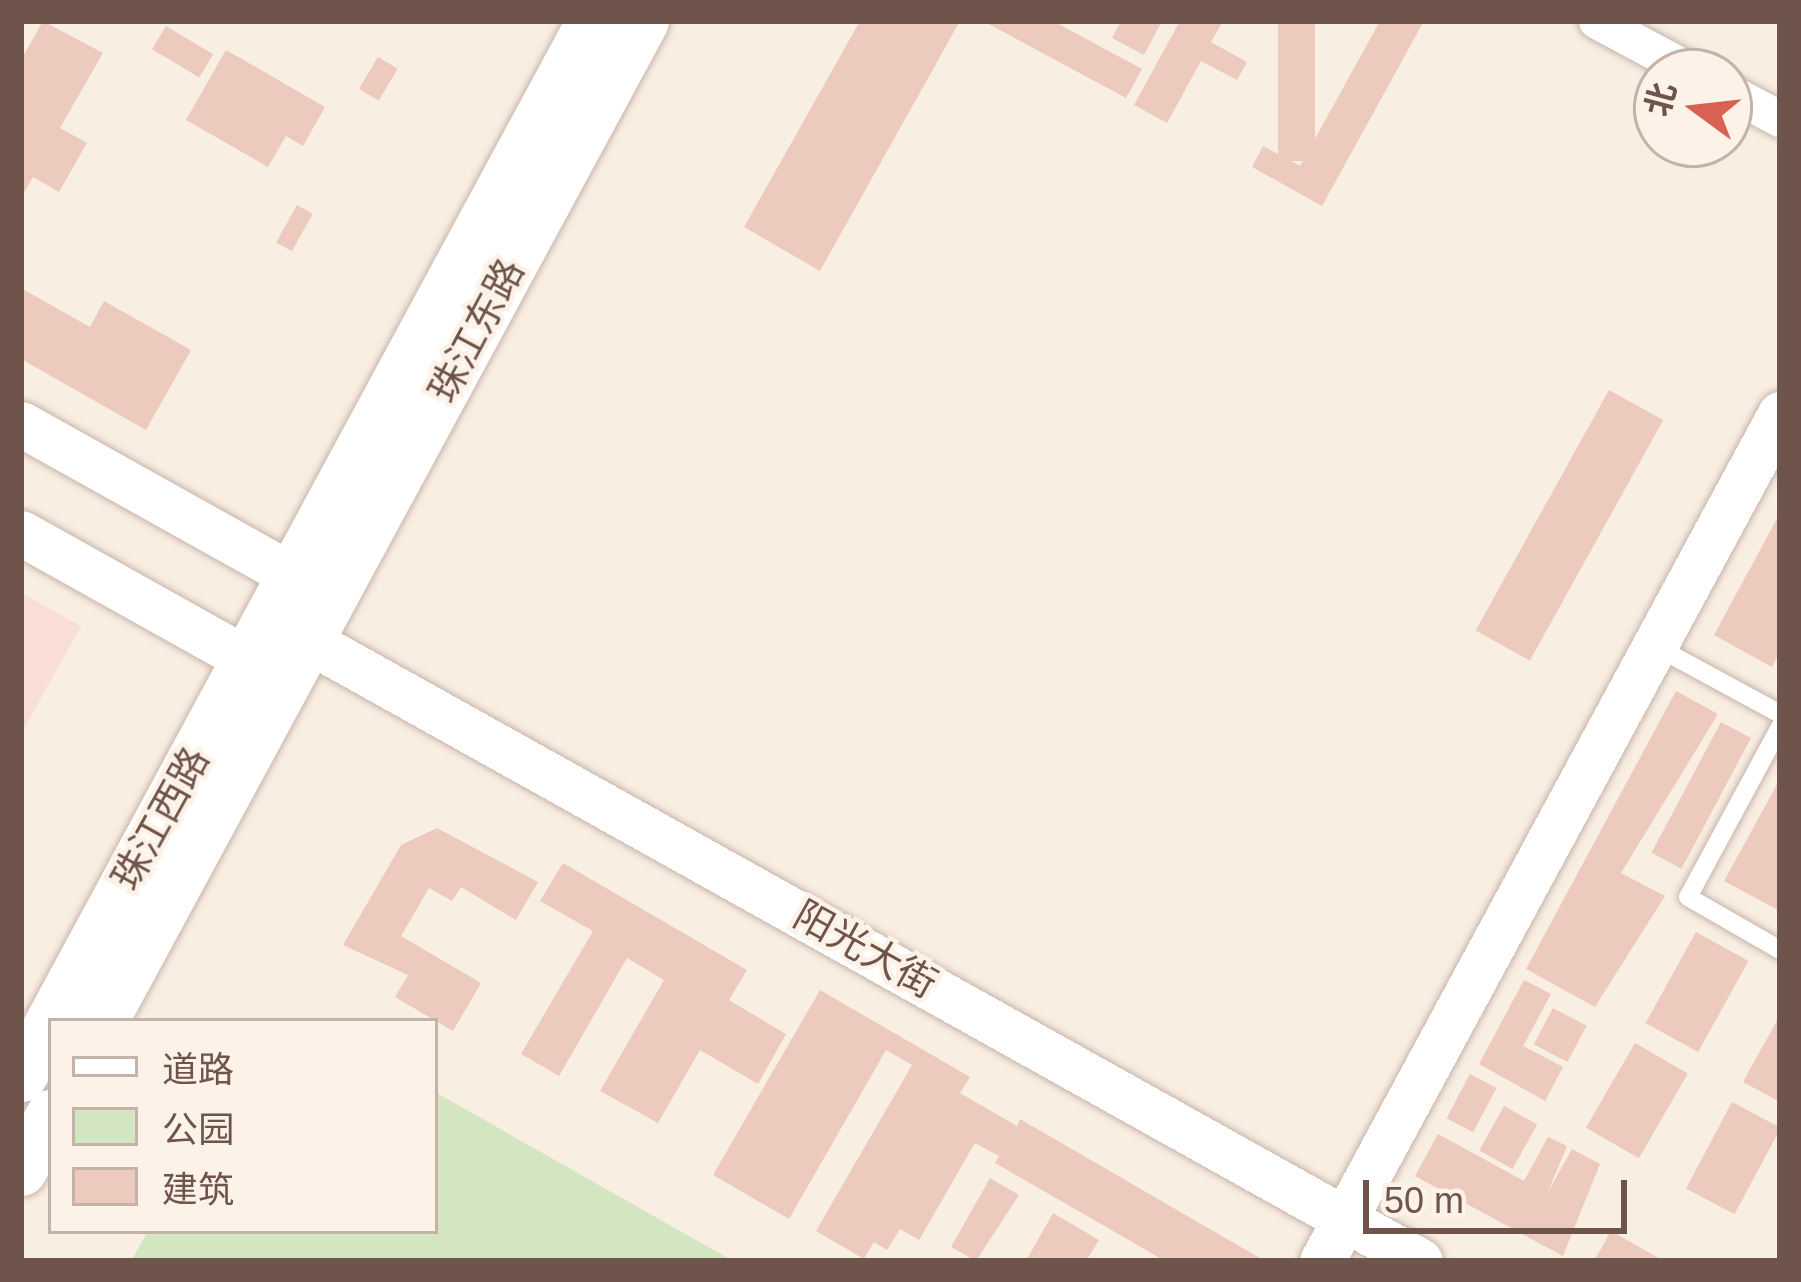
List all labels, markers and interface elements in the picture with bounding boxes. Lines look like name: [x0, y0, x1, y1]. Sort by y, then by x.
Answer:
north arrow: [1633, 48, 1753, 168]
text: 北: [1639, 79, 1683, 120]
street label: 珠江东路: [420, 251, 534, 411]
street label: 珠江西路: [103, 739, 219, 899]
street label: 阳光大街: [785, 892, 945, 1008]
legend: [48, 1018, 438, 1234]
text: 道路: [162, 1049, 234, 1090]
text: 公园: [162, 1109, 234, 1150]
scale bar: [1369, 1156, 1633, 1230]
text: 建筑: [162, 1169, 234, 1210]
text: 50 m: [1384, 1180, 1464, 1221]

